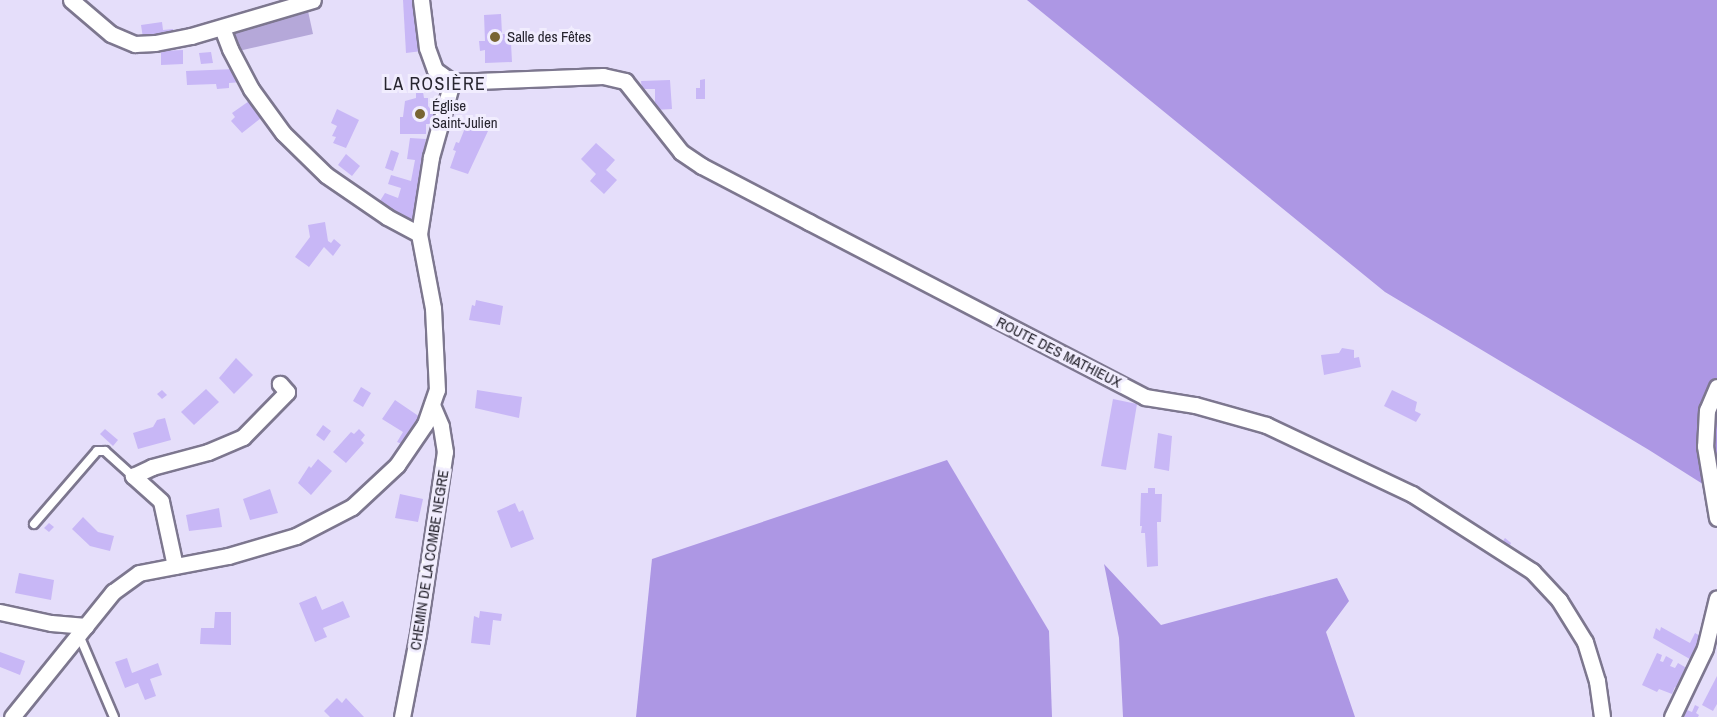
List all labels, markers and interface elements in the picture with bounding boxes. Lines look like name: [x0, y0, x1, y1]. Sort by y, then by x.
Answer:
place label: Salle des Fêtes: [507, 28, 591, 46]
marker: Salle des Fêtes: [488, 30, 502, 44]
district label: LA ROSIÈRE: [383, 73, 487, 95]
place label: Église Saint-Julien: [432, 96, 498, 131]
marker: Église Saint-Julien: [413, 107, 427, 121]
street label: ROUTE DES MATHIEUX: [994, 313, 1124, 391]
street label: CHEMIN DE LA COMBE NEGRE: [406, 468, 452, 652]

